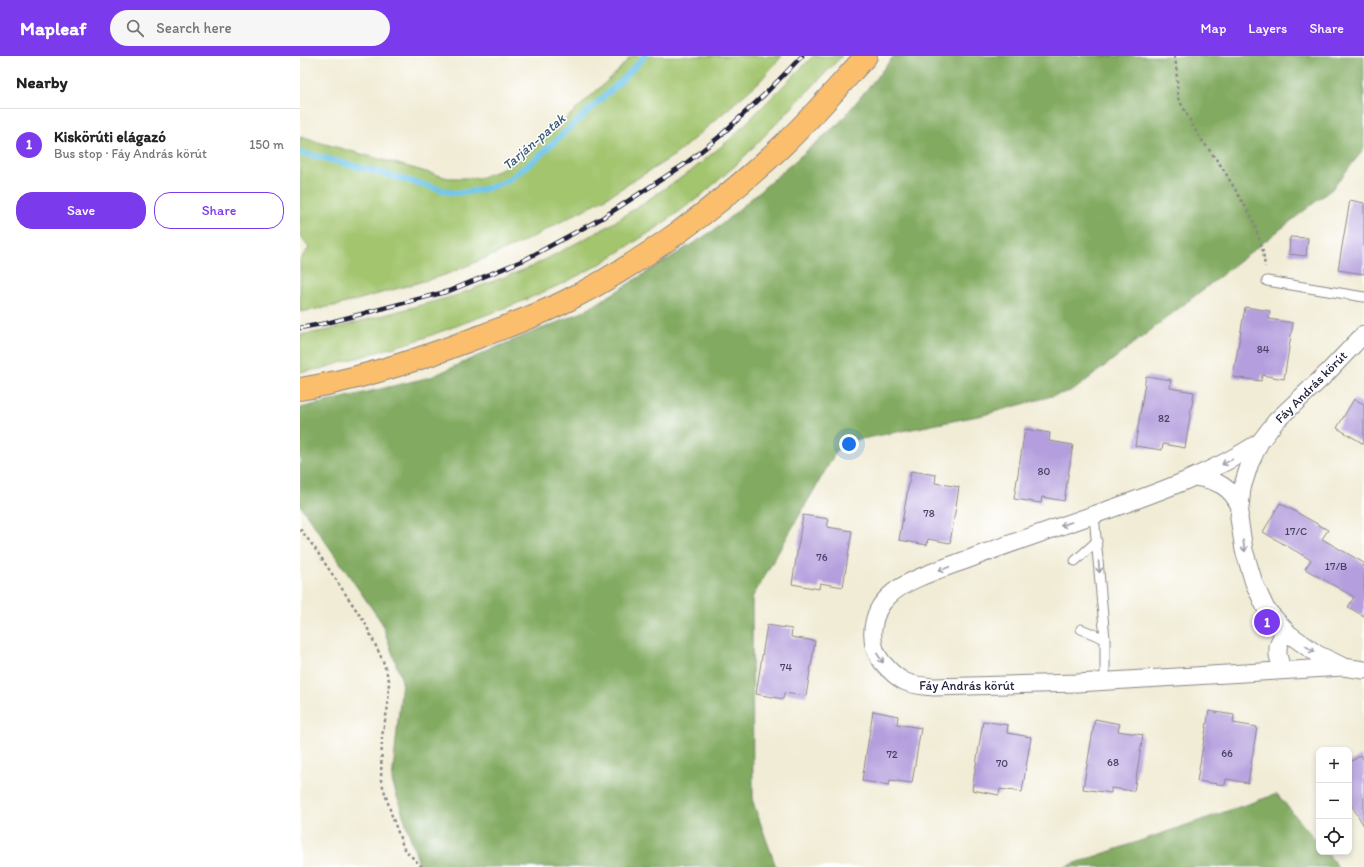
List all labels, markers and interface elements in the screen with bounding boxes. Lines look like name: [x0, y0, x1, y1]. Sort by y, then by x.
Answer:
search box: [110, 10, 390, 46]
text: Mapleaf: [20, 17, 86, 40]
icon: search: [124, 17, 146, 39]
text: Search here: [156, 19, 232, 37]
text: Map: [1201, 20, 1226, 37]
text: Layers: [1248, 20, 1287, 37]
text: Share: [1309, 20, 1344, 37]
text: Nearby: [16, 72, 68, 92]
water label: Tarján-patak: [499, 110, 569, 174]
text: Kiskörúti elágazó: [54, 128, 166, 146]
text: 1: [26, 137, 32, 152]
text: 150 m: [249, 137, 284, 152]
text: Bus stop · Fáy András körút: [54, 146, 207, 161]
button: Save: [16, 192, 146, 229]
button: Share: [154, 192, 284, 229]
house number: 84: [1257, 343, 1270, 356]
street label: Fáy András körút: [1272, 348, 1350, 426]
house number: 82: [1158, 412, 1170, 425]
your location: [839, 434, 859, 454]
one-way arrow: [1221, 459, 1233, 467]
house number: 80: [1038, 465, 1051, 478]
house number: 78: [923, 507, 935, 520]
one-way arrow: [1060, 521, 1073, 528]
house number: 17/C: [1285, 525, 1307, 538]
one-way arrow: [1240, 539, 1248, 552]
house number: 76: [816, 551, 828, 564]
house number: 17/B: [1325, 560, 1347, 573]
one-way arrow: [1095, 561, 1102, 574]
one-way arrow: [939, 565, 951, 573]
pin: 1: [1254, 607, 1280, 637]
one-way arrow: [1305, 645, 1316, 653]
one-way arrow: [876, 652, 884, 663]
house number: 74: [780, 661, 792, 674]
street label: Fáy András körút: [919, 678, 1015, 693]
house number: 66: [1221, 747, 1233, 760]
map controls: [1316, 747, 1352, 855]
button: +: [1316, 747, 1352, 783]
house number: 72: [886, 748, 898, 761]
house number: 68: [1107, 756, 1119, 769]
house number: 70: [996, 757, 1008, 770]
button: −: [1316, 783, 1352, 819]
button: locate: [1316, 819, 1352, 855]

